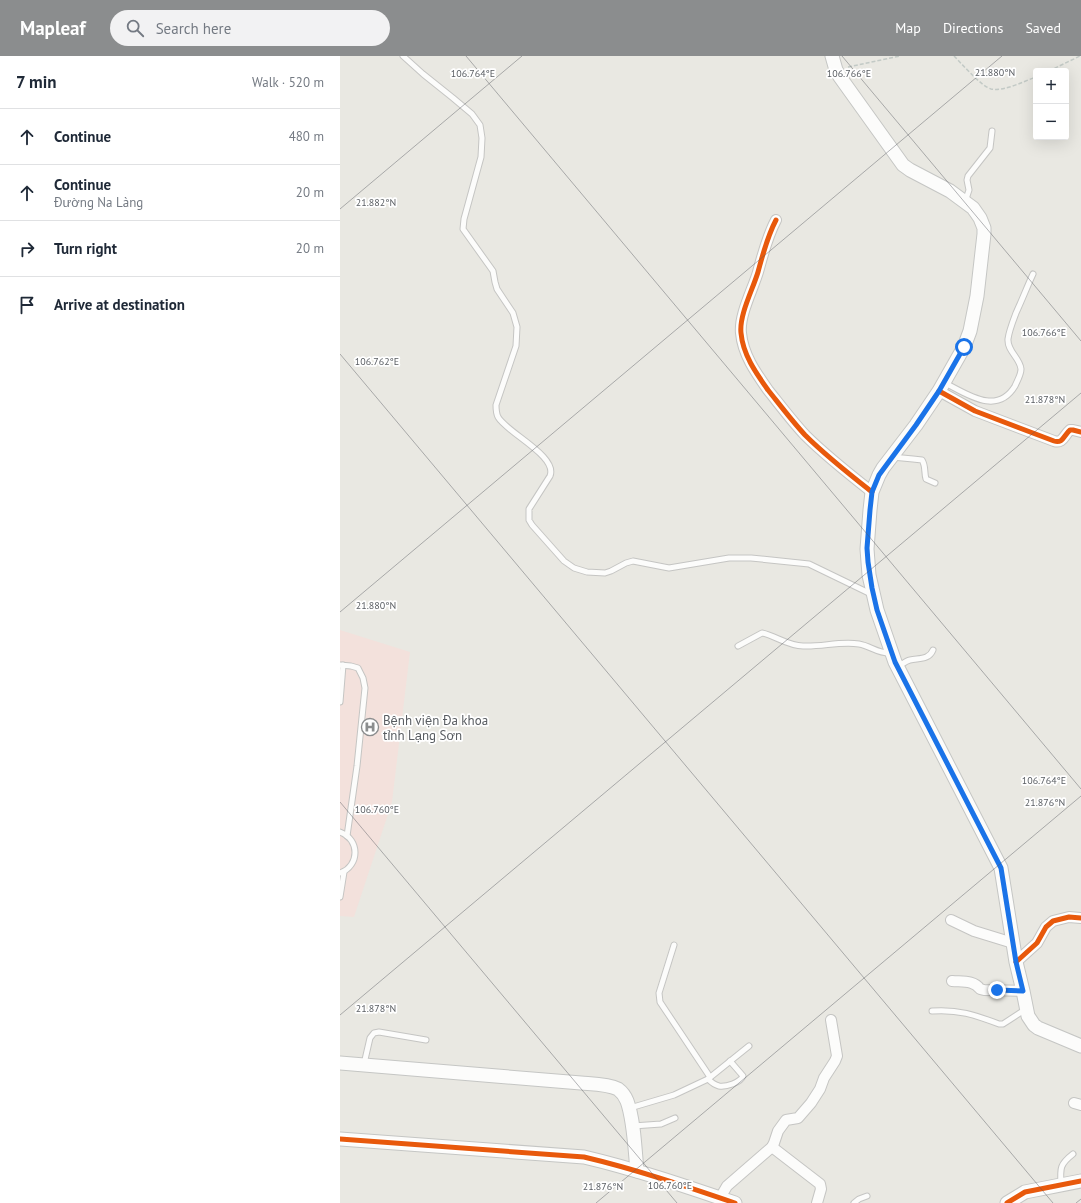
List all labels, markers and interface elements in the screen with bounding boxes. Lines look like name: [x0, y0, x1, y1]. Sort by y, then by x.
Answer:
search box: [110, 10, 390, 46]
text: Mapleaf: [20, 16, 86, 40]
icon: search: [124, 17, 146, 39]
text: Search here: [156, 19, 231, 38]
text: Map: [895, 19, 921, 37]
text: Directions: [943, 19, 1003, 37]
text: Saved: [1025, 19, 1061, 37]
text: 21.880°N: [975, 66, 1015, 79]
text: 106.764°E: [451, 67, 495, 80]
text: 106.766°E: [827, 67, 871, 80]
map controls: [1033, 68, 1069, 140]
button: +: [1033, 68, 1069, 104]
text: 7 min: [16, 71, 57, 93]
text: Walk · 520 m: [252, 74, 324, 91]
button: −: [1033, 104, 1069, 140]
icon: ahead: [16, 126, 38, 148]
text: Continue: [54, 127, 111, 146]
text: 480 m: [289, 128, 324, 145]
text: Continue: [54, 175, 111, 194]
icon: ahead: [16, 182, 38, 204]
text: 20 m: [296, 184, 324, 201]
text: Đường Na Làng: [54, 194, 143, 211]
text: 21.882°N: [356, 196, 396, 209]
icon: right: [16, 238, 38, 260]
text: Turn right: [54, 239, 117, 258]
text: 20 m: [296, 240, 324, 257]
icon: arrive: [16, 294, 38, 316]
text: Arrive at destination: [54, 295, 185, 314]
text: 106.766°E: [1022, 326, 1066, 339]
route start: [955, 338, 973, 356]
text: 106.762°E: [355, 355, 399, 368]
text: 21.878°N: [1025, 393, 1065, 406]
text: 21.880°N: [356, 599, 396, 612]
place label: Bệnh viện Đa khoa tỉnh Lạng Sơn: [383, 712, 488, 744]
hospital icon: Bệnh viện Đa khoa tỉnh Lạng Sơn: [360, 717, 380, 737]
text: 106.764°E: [1022, 774, 1066, 787]
text: 21.876°N: [1025, 796, 1065, 809]
text: 106.760°E: [355, 803, 399, 816]
route end: [988, 981, 1006, 999]
text: 21.878°N: [356, 1002, 396, 1015]
text: 106.760°E: [648, 1179, 692, 1192]
text: 21.876°N: [583, 1180, 623, 1193]

